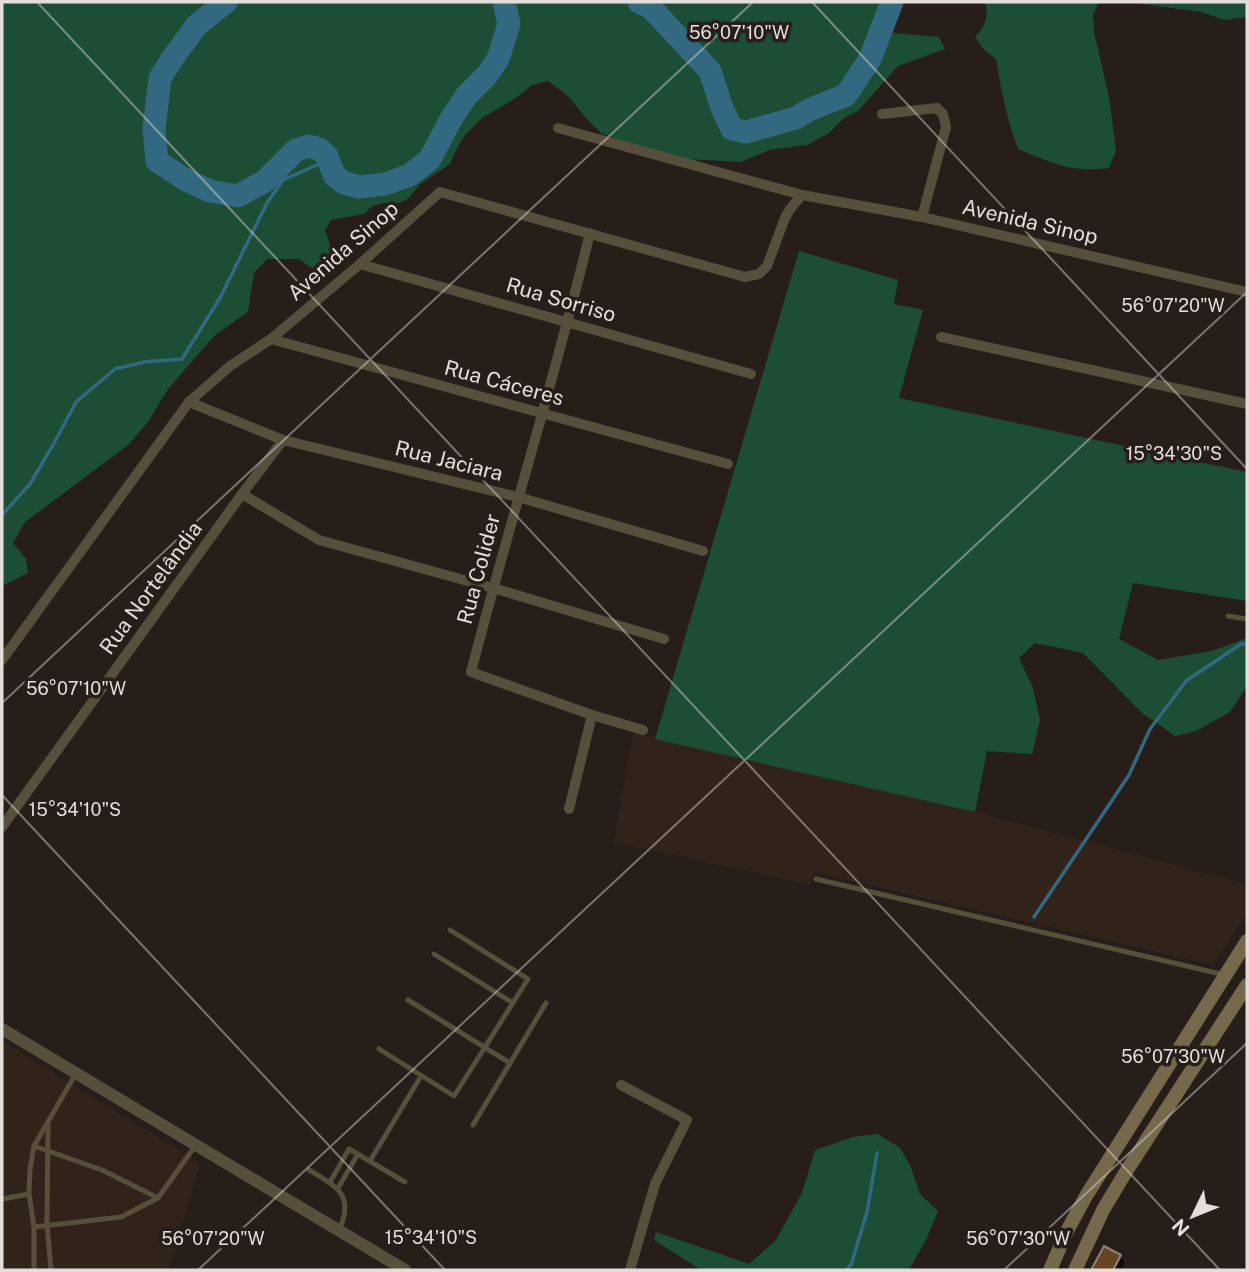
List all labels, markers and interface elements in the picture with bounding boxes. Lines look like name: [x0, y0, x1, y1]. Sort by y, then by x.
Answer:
text: 56°07'10"W: [689, 22, 789, 43]
street label: Avenida Sinop: [960, 194, 1100, 249]
street label: Avenida Sinop: [282, 196, 403, 305]
street label: Rua Sorriso: [503, 272, 619, 327]
text: 56°07'20"W: [1121, 295, 1225, 316]
street label: Rua Cáceres: [442, 355, 567, 410]
street label: Rua Jaciara: [393, 435, 506, 486]
text: 15°34'30"S: [1126, 443, 1222, 464]
street label: Rua Colider: [452, 511, 505, 627]
street label: Rua Nortelândia: [94, 517, 207, 659]
text: 56°07'10"W: [26, 678, 126, 699]
text: 15°34'10"S: [29, 799, 121, 820]
text: 56°07'30"W: [1121, 1046, 1225, 1067]
north arrow: [1158, 1181, 1228, 1251]
text: N: [1167, 1215, 1194, 1241]
text: 15°34'10"S: [385, 1227, 477, 1248]
text: 56°07'20"W: [161, 1228, 265, 1249]
text: 56°07'30"W: [966, 1228, 1070, 1249]

